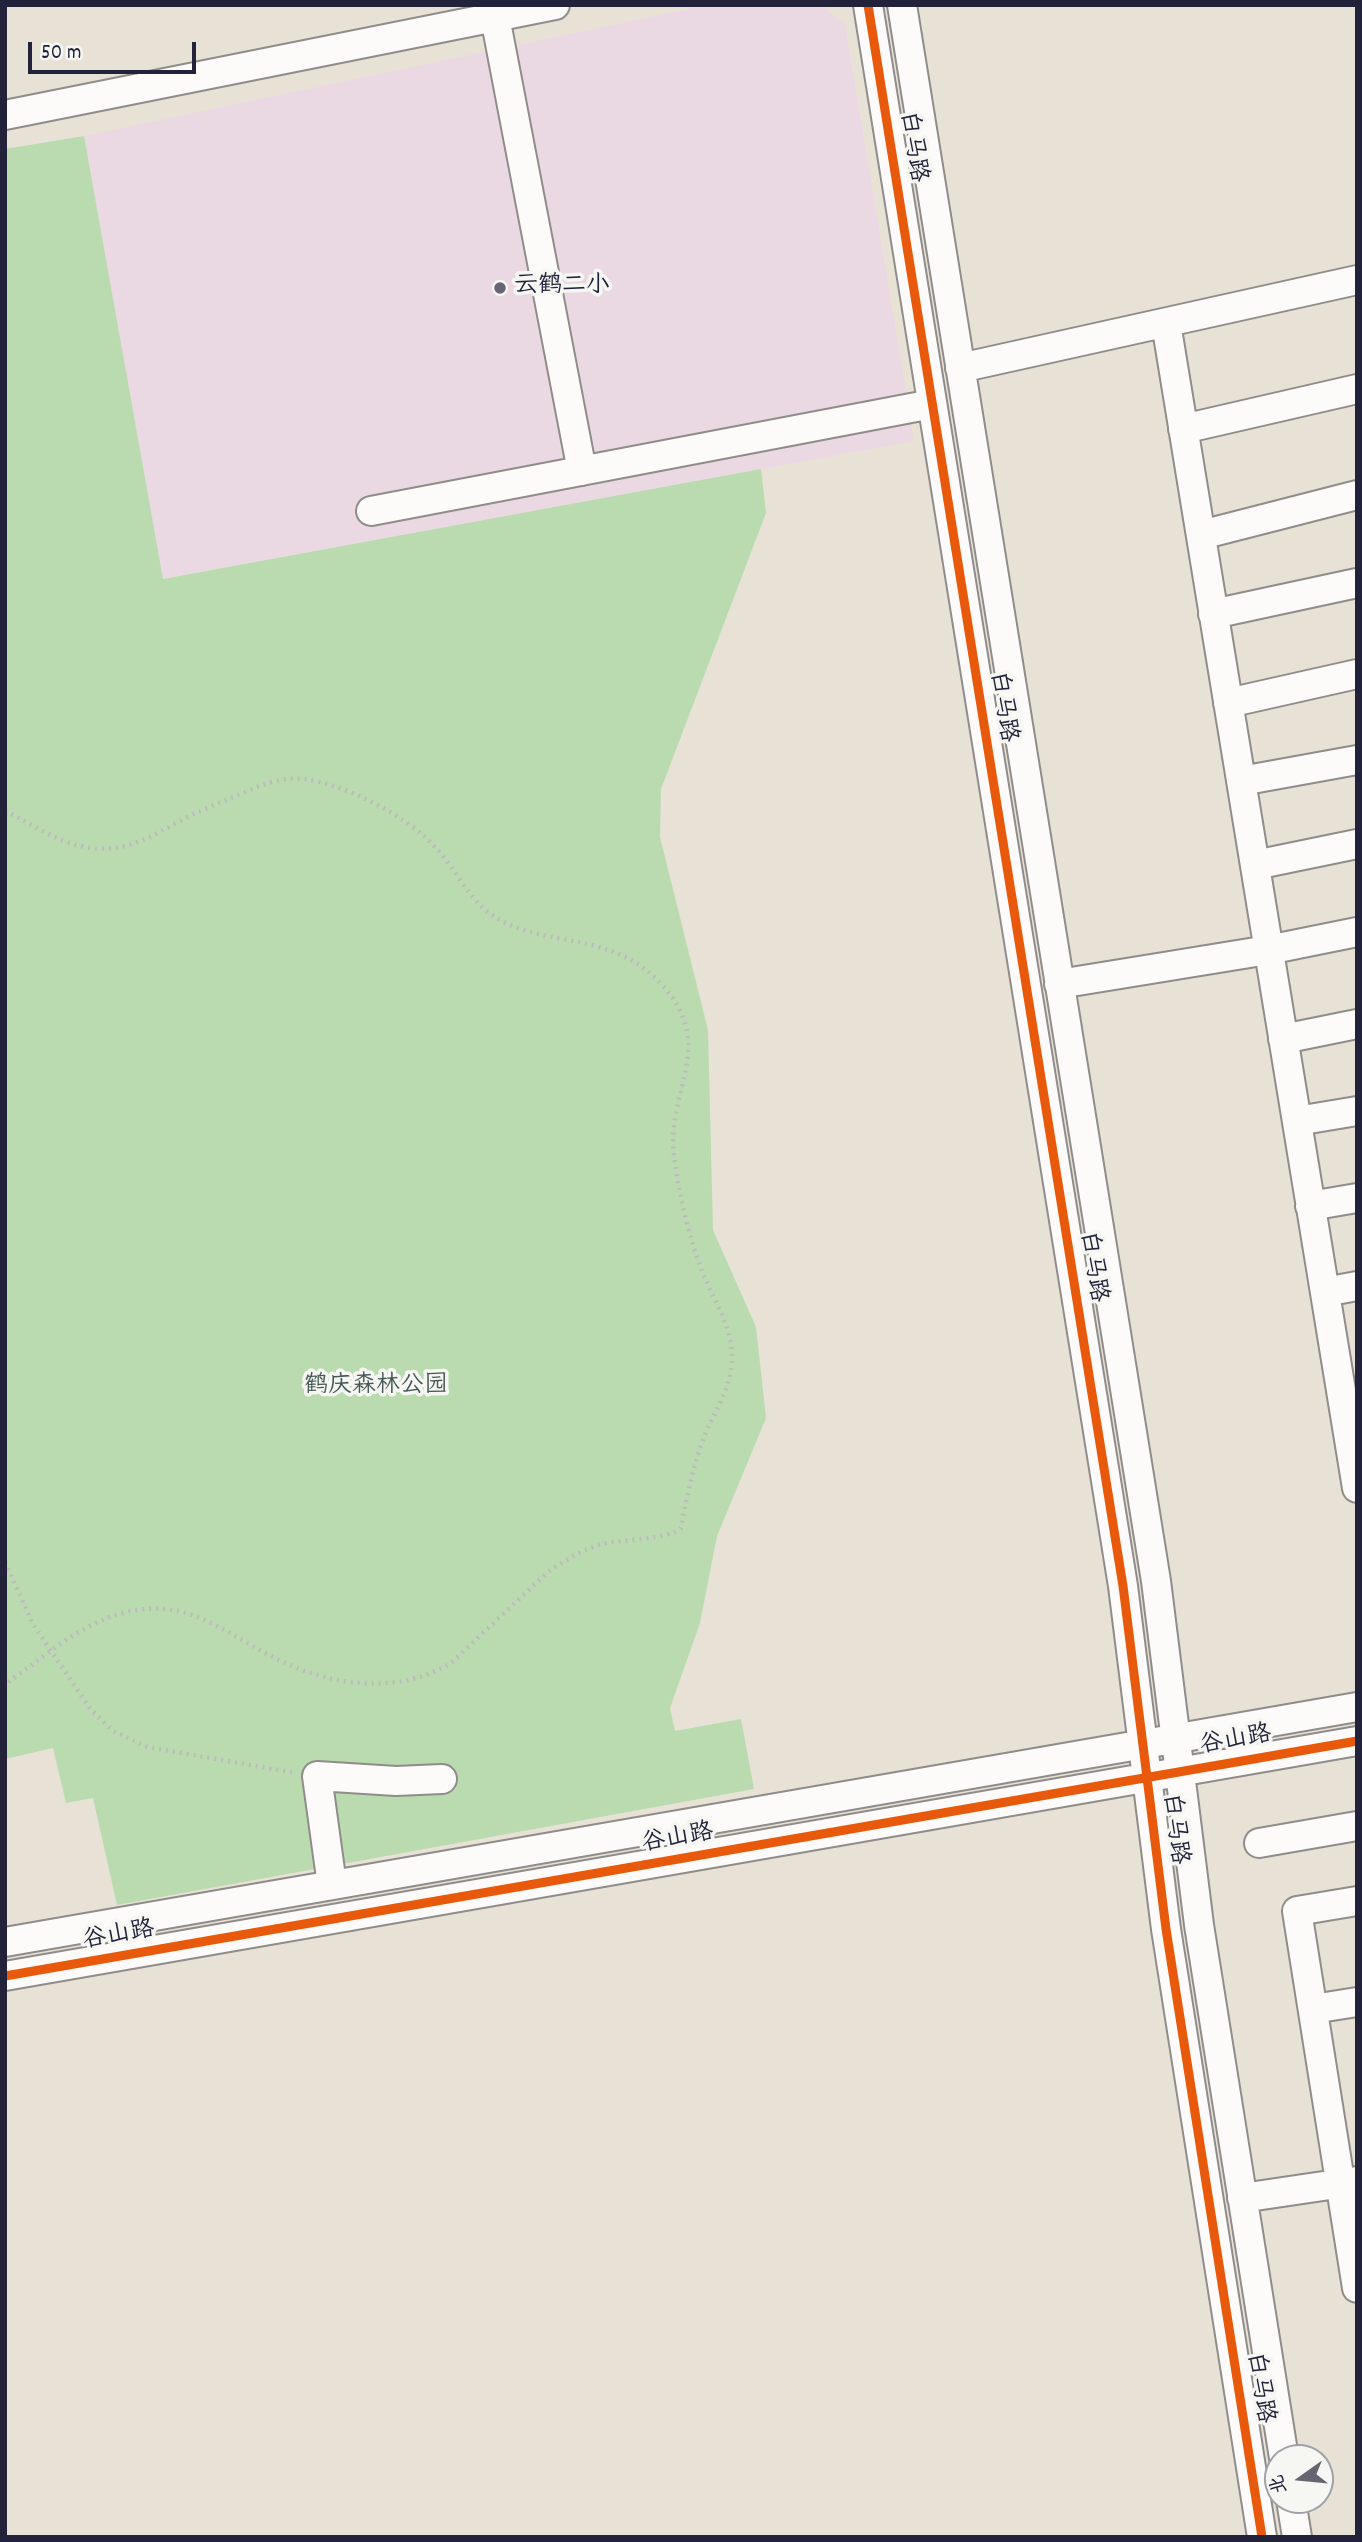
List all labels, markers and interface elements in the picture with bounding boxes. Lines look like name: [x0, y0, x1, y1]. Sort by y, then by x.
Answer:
scale bar: [32, 28, 200, 72]
text: 50 m: [41, 39, 81, 69]
street label: 白马路: [891, 109, 931, 185]
place label: 云鹤二小: [514, 274, 610, 302]
marker: 云鹤二小: [492, 280, 508, 296]
street label: 白马路: [981, 669, 1021, 745]
street label: 白马路: [1071, 1229, 1111, 1305]
park label: 鹤庆森林公园: [304, 1374, 448, 1402]
street label: 谷山路: [1198, 1722, 1274, 1762]
street label: 白马路: [1154, 1792, 1192, 1866]
street label: 谷山路: [640, 1820, 716, 1860]
street label: 谷山路: [81, 1917, 157, 1957]
street label: 白马路: [1238, 2350, 1278, 2426]
north arrow: [1264, 2444, 1334, 2514]
text: 北: [1265, 2471, 1296, 2497]

